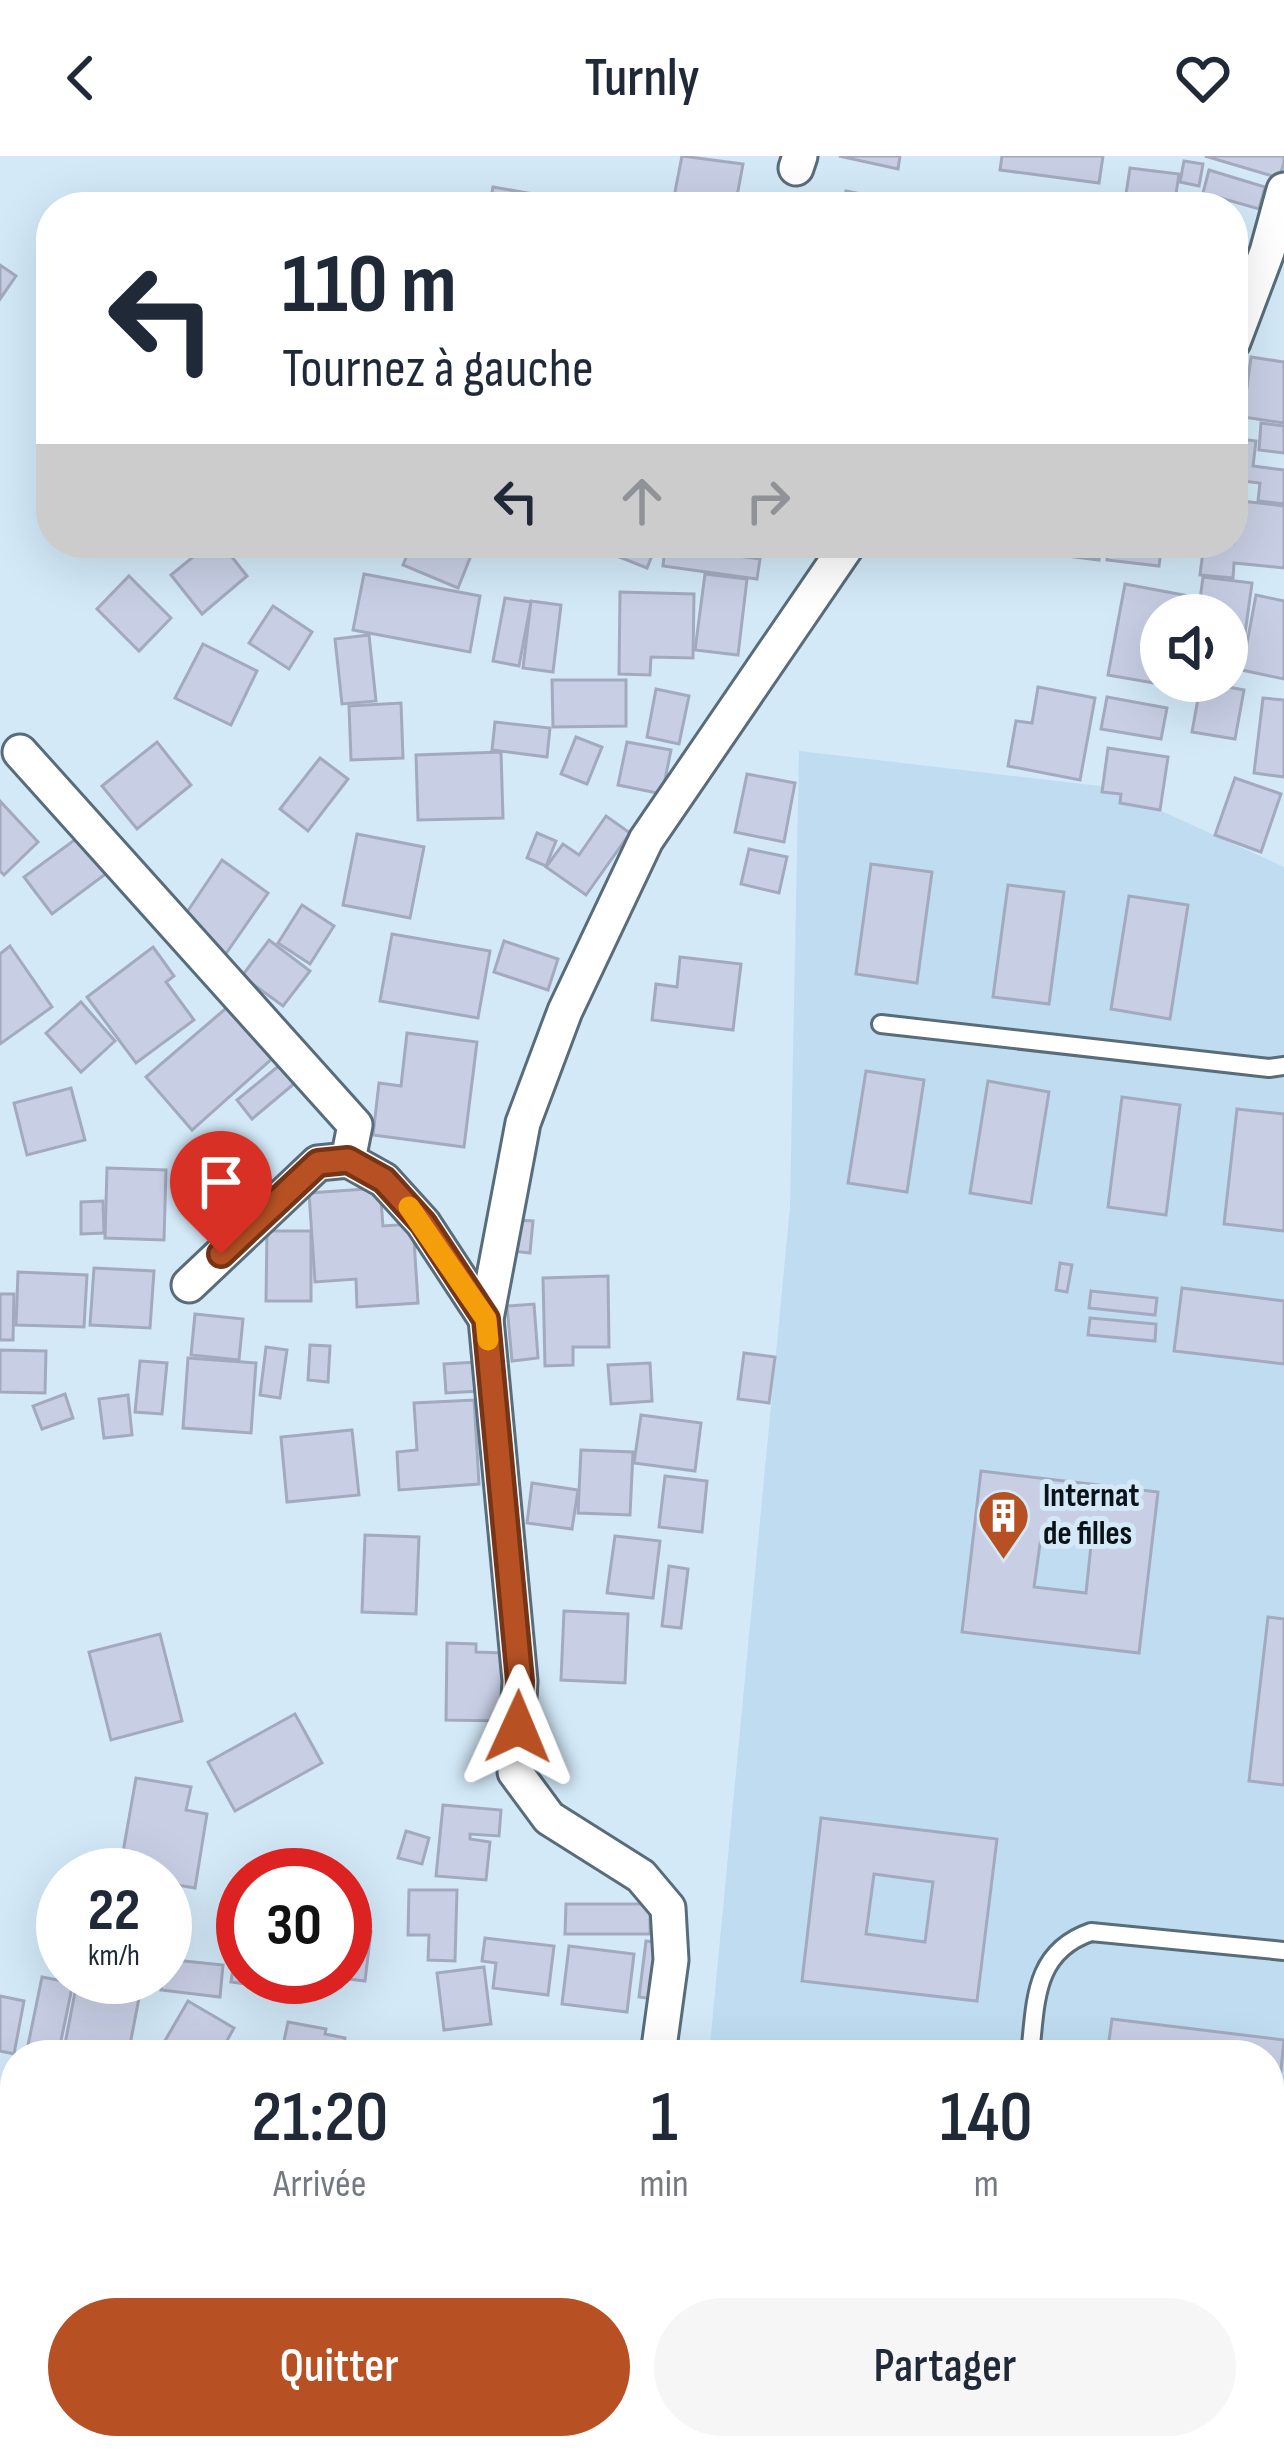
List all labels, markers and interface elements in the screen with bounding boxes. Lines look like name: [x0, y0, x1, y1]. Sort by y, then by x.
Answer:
icon: back: [48, 45, 114, 111]
icon: heart: [1170, 45, 1236, 111]
text: Turnly: [585, 46, 699, 111]
text: 110 m: [282, 235, 457, 336]
icon: left: [84, 240, 240, 396]
text: Tournez à gauche: [282, 337, 594, 402]
icon: left: [483, 468, 549, 534]
icon: ahead: [609, 468, 675, 534]
icon: right: [735, 468, 801, 534]
map controls: [1140, 594, 1248, 702]
button: sound: [1140, 594, 1248, 702]
pin: [170, 1131, 272, 1254]
icon: arrive: [188, 1149, 254, 1215]
place label: Internat de filles: [1043, 1476, 1139, 1554]
building icon: Internat de filles: [976, 1487, 1032, 1561]
position arrow: [455, 1664, 581, 1790]
speed limit sign: 30: [216, 1848, 372, 2004]
text: 22: [88, 1875, 140, 1947]
text: km/h: [88, 1938, 140, 1974]
text: 21:20: [251, 2075, 388, 2162]
text: 1: [651, 2075, 678, 2162]
text: 140: [940, 2075, 1033, 2162]
text: Arrivée: [273, 2161, 366, 2208]
text: min: [640, 2161, 689, 2208]
text: m: [974, 2161, 999, 2208]
button: Quitter: [48, 2298, 630, 2436]
button: Partager: [654, 2298, 1236, 2436]

